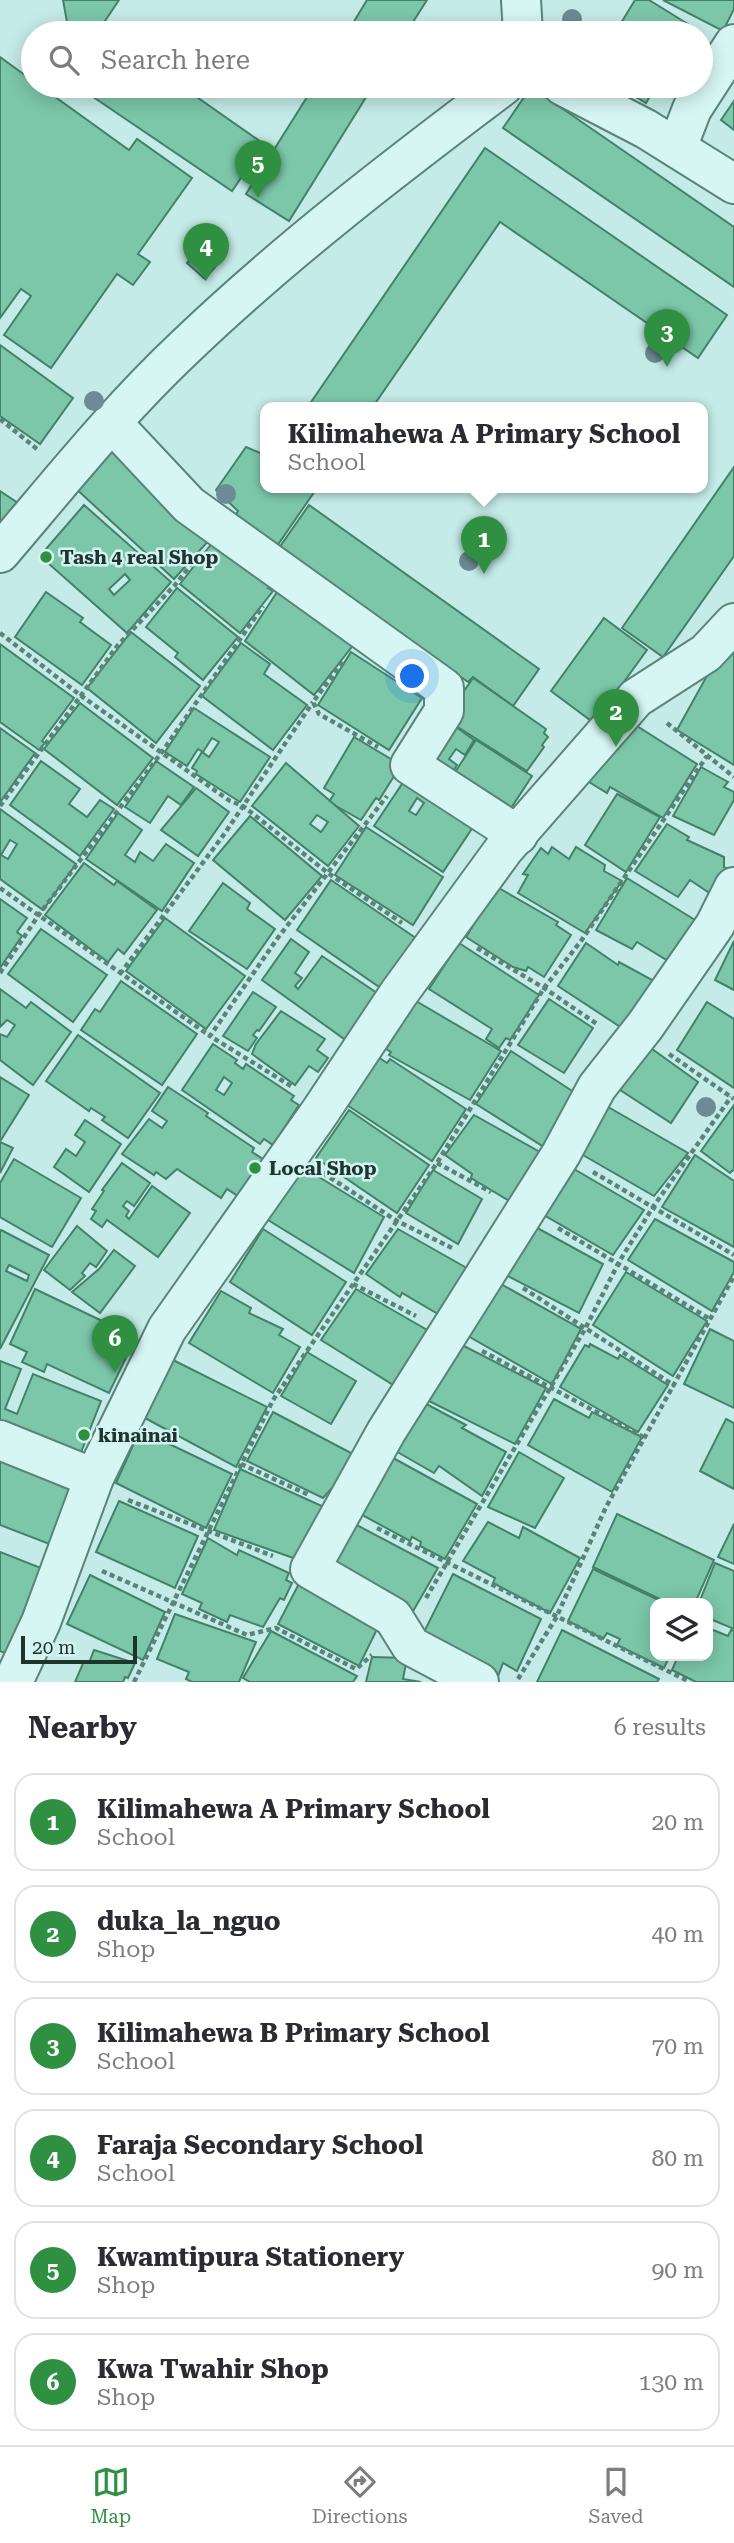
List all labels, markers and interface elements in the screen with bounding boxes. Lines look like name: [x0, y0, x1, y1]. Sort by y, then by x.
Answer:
search box: [21, 21, 713, 98]
icon: search: [45, 41, 83, 79]
text: Search here: [101, 45, 250, 75]
pin: 5: [235, 140, 281, 198]
pin: 4: [183, 223, 229, 281]
pin: 3: [644, 309, 690, 367]
popup: [260, 402, 708, 493]
text: Kilimahewa A Primary School: [288, 419, 680, 449]
text: School: [288, 449, 365, 476]
pin: 1: [461, 516, 507, 574]
place label: Tash 4 real Shop: [60, 546, 219, 569]
marker: Tash 4 real Shop: [38, 549, 54, 565]
your location: [395, 659, 429, 693]
pin: 2: [593, 689, 639, 747]
place label: Local Shop: [269, 1157, 377, 1180]
marker: Local Shop: [247, 1160, 263, 1176]
pin: 6: [92, 1315, 138, 1373]
place label: kinainai: [98, 1424, 178, 1447]
marker: kinainai: [76, 1427, 92, 1443]
map controls: [650, 1598, 713, 1661]
button: layers: [650, 1598, 713, 1661]
scale bar: [21, 1633, 136, 1665]
text: 20 m: [32, 1636, 75, 1659]
text: Nearby: [28, 1710, 137, 1745]
text: 6 results: [614, 1714, 706, 1741]
text: Kilimahewa A Primary School: [97, 1794, 490, 1824]
text: 1: [47, 1809, 59, 1836]
text: 20 m: [651, 1809, 704, 1836]
text: School: [97, 1824, 175, 1851]
text: duka_la_nguo: [97, 1906, 281, 1936]
text: 2: [47, 1921, 59, 1948]
text: 40 m: [651, 1921, 704, 1948]
text: Shop: [97, 1936, 155, 1963]
text: Kilimahewa B Primary School: [97, 2018, 490, 2048]
text: 3: [47, 2033, 59, 2060]
text: 70 m: [651, 2033, 704, 2060]
text: School: [97, 2048, 175, 2075]
text: Faraja Secondary School: [97, 2130, 423, 2160]
text: 4: [47, 2145, 59, 2172]
text: 80 m: [651, 2145, 704, 2172]
text: School: [97, 2160, 175, 2187]
text: Kwamtipura Stationery: [97, 2242, 404, 2272]
text: 5: [47, 2257, 59, 2284]
text: 90 m: [651, 2257, 704, 2284]
text: Shop: [97, 2272, 155, 2299]
text: Kwa Twahir Shop: [97, 2354, 329, 2384]
text: 6: [47, 2369, 59, 2396]
text: 130 m: [639, 2369, 704, 2396]
text: Shop: [97, 2384, 155, 2411]
tab: Map: [90, 2463, 131, 2528]
tab: Directions: [312, 2463, 408, 2528]
tab: Saved: [588, 2463, 644, 2528]

